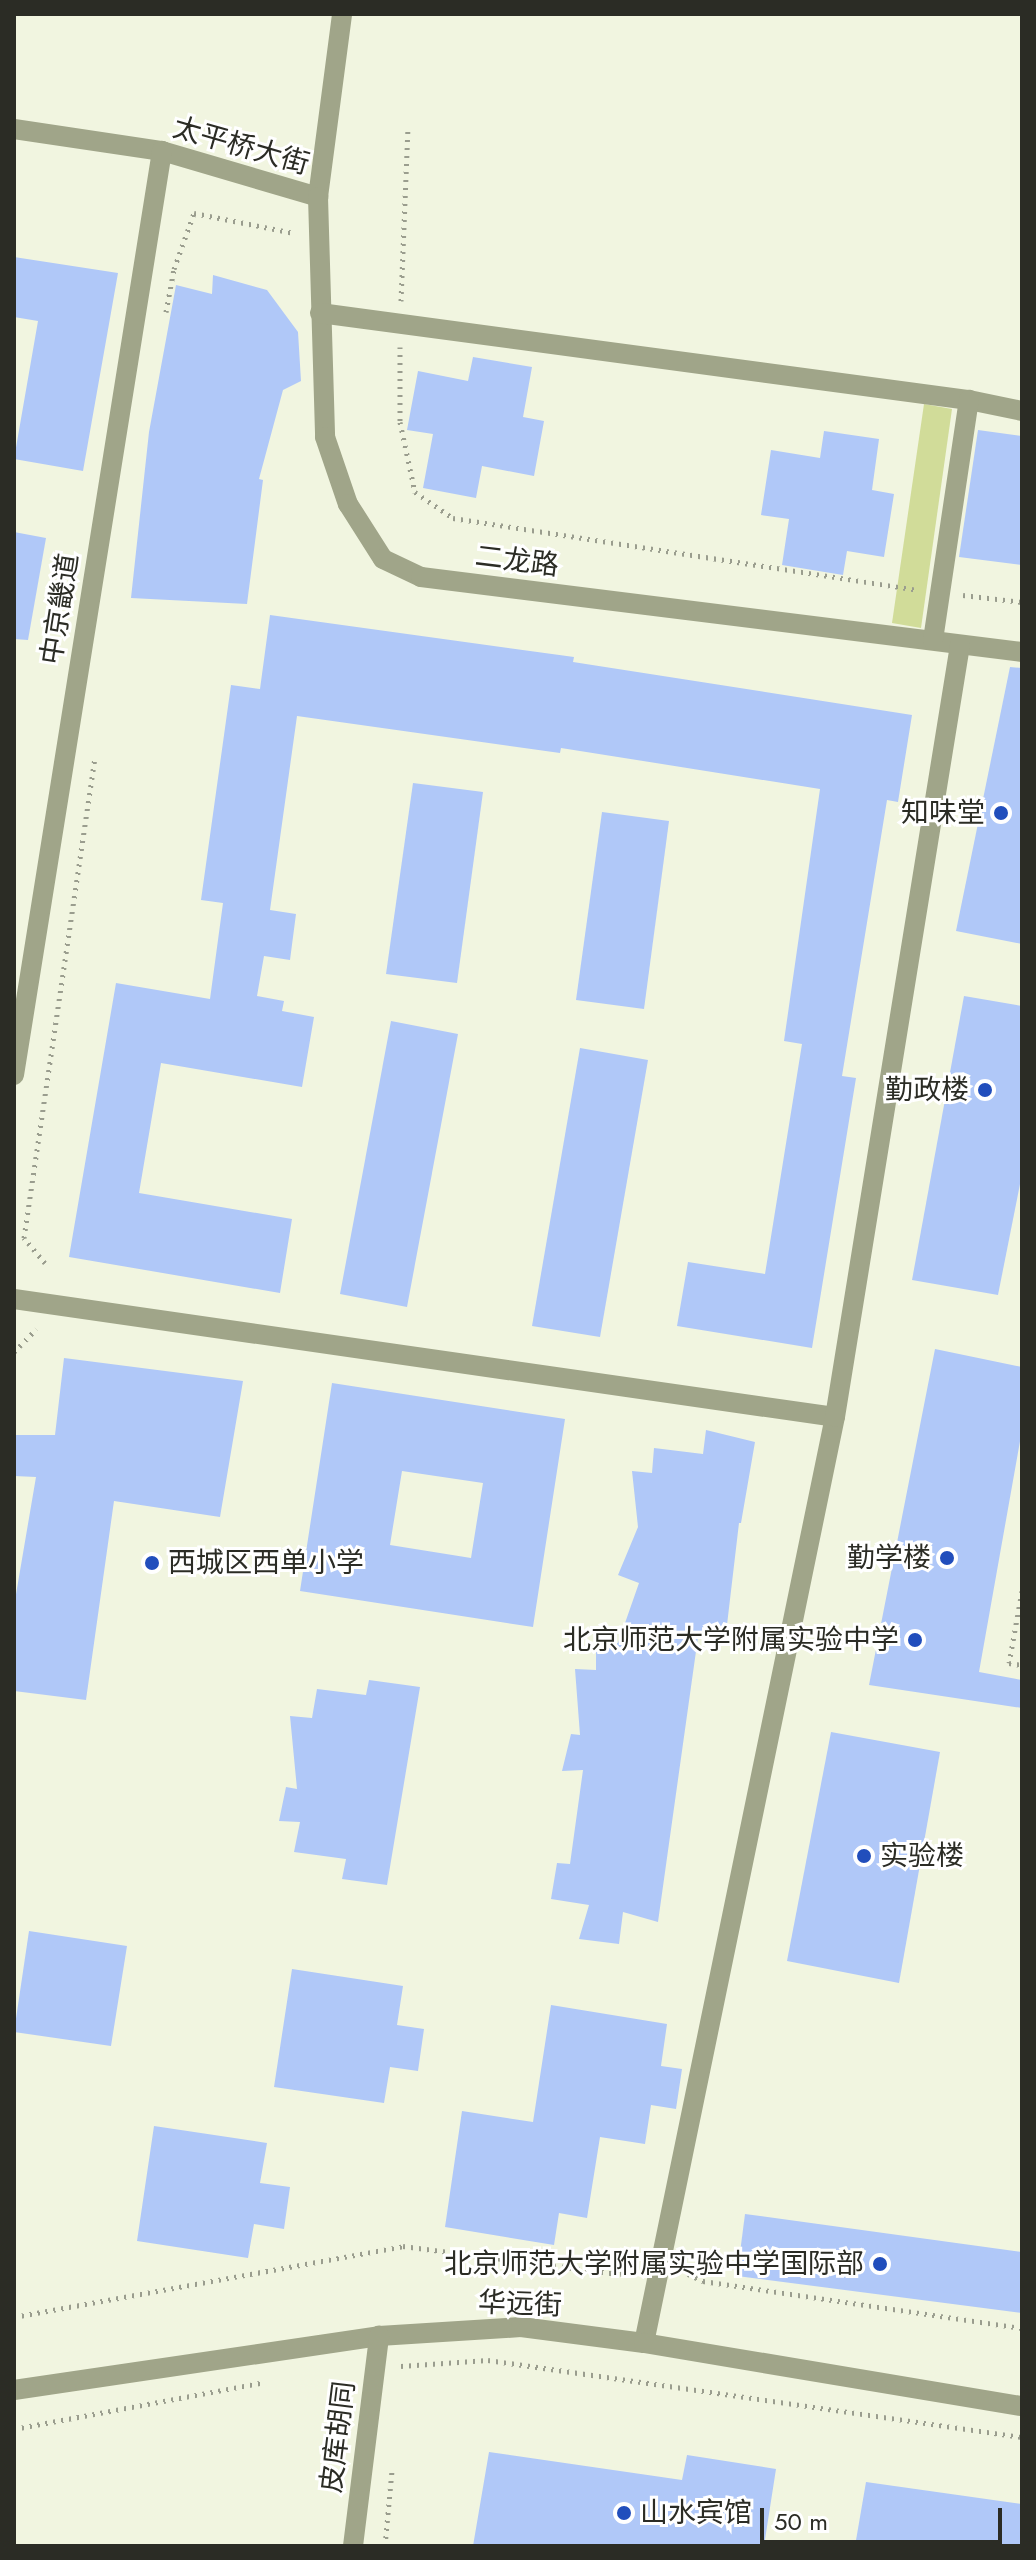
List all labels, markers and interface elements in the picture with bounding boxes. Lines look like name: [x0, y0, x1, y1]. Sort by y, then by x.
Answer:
street label: 太平桥大街: [169, 111, 313, 181]
street label: 二龙路: [473, 539, 561, 583]
street label: 中京畿道: [35, 551, 85, 667]
place label: 知味堂: [901, 796, 985, 830]
marker: 知味堂: [992, 804, 1010, 822]
place label: 勤政楼: [885, 1073, 969, 1107]
marker: 勤政楼: [976, 1081, 994, 1099]
place label: 勤学楼: [847, 1541, 931, 1575]
place label: 西城区西单小学: [168, 1546, 364, 1580]
marker: 勤学楼: [938, 1549, 956, 1567]
marker: 西城区西单小学: [143, 1554, 161, 1572]
place label: 北京师范大学附属实验中学: [563, 1623, 899, 1657]
marker: 北京师范大学附属实验中学: [906, 1631, 924, 1649]
place label: 实验楼: [880, 1839, 964, 1873]
marker: 实验楼: [855, 1847, 873, 1865]
place label: 北京师范大学附属实验中学国际部: [444, 2247, 864, 2281]
marker: 北京师范大学附属实验中学国际部: [871, 2255, 889, 2273]
street label: 华远街: [477, 2286, 563, 2322]
street label: 皮库胡同: [315, 2379, 361, 2495]
scale bar: [764, 2492, 1006, 2542]
place label: 山水宾馆: [640, 2496, 752, 2530]
marker: 山水宾馆: [615, 2504, 633, 2522]
text: 50 m: [774, 2504, 828, 2539]

